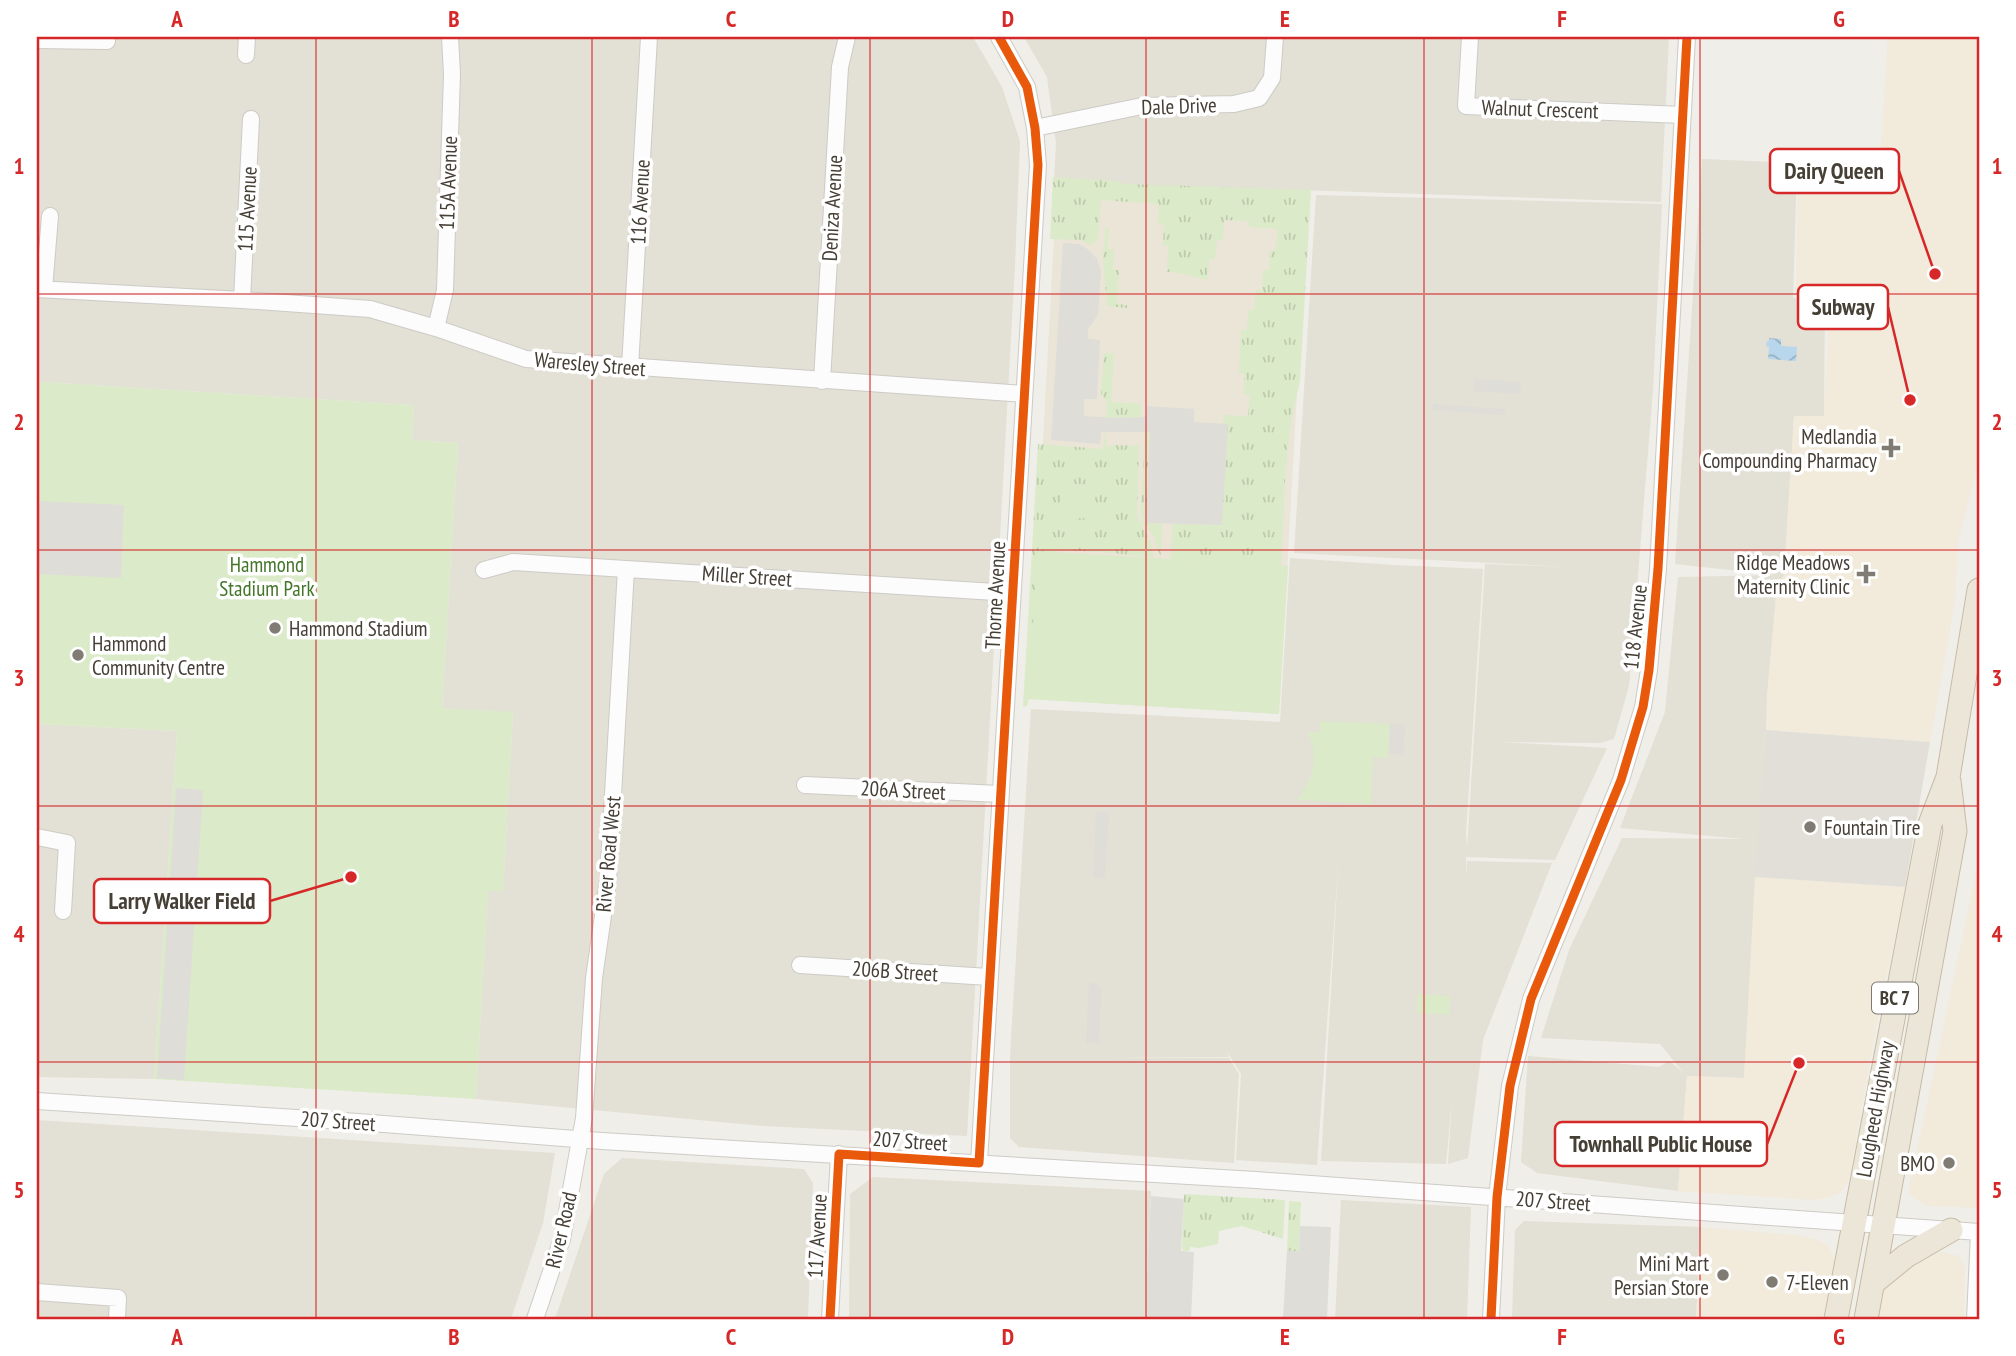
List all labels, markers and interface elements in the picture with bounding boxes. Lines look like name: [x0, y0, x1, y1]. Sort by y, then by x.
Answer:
text: A: [170, 4, 183, 33]
text: B: [448, 4, 460, 33]
text: C: [726, 4, 737, 33]
text: D: [1002, 4, 1014, 33]
text: E: [1280, 4, 1290, 33]
text: F: [1557, 4, 1567, 33]
text: G: [1833, 4, 1845, 33]
street label: Dale Drive: [1141, 91, 1217, 121]
street label: Walnut Crescent: [1481, 93, 1599, 125]
street label: 115A Avenue: [433, 135, 463, 231]
callout: Dairy Queen: [1770, 149, 1899, 193]
text: 1: [14, 151, 25, 180]
text: 1: [1992, 151, 2003, 180]
street label: Deniza Avenue: [816, 154, 848, 262]
text: Dairy Queen: [1784, 156, 1884, 185]
street label: 116 Avenue: [624, 159, 656, 245]
street label: 115 Avenue: [231, 166, 263, 252]
callout: Subway: [1798, 285, 1888, 329]
text: Subway: [1812, 292, 1875, 321]
street label: Waresley Street: [533, 346, 647, 382]
text: 2: [14, 407, 25, 436]
text: 2: [1992, 407, 2003, 436]
place label: Medlandia Compounding Pharmacy: [1702, 423, 1877, 474]
marker: Medlandia Compounding Pharmacy: [1883, 440, 1899, 456]
street label: Thorne Avenue: [979, 540, 1011, 650]
place label: Ridge Meadows Maternity Clinic: [1736, 549, 1851, 600]
park label: Hammond Stadium Park: [219, 551, 315, 602]
street label: Miller Street: [701, 559, 793, 593]
marker: Ridge Meadows Maternity Clinic: [1856, 564, 1876, 584]
street label: 118 Avenue: [1617, 583, 1653, 671]
place label: Hammond Stadium: [289, 615, 427, 642]
marker: Hammond Stadium: [267, 620, 283, 636]
place label: Hammond Community Centre: [92, 630, 225, 681]
marker: Hammond Community Centre: [70, 647, 86, 663]
text: 3: [14, 663, 25, 692]
text: 3: [1992, 663, 2003, 692]
street label: 206A Street: [860, 774, 947, 806]
street label: River Road West: [589, 795, 627, 913]
place label: Fountain Tire: [1824, 814, 1920, 841]
marker: Fountain Tire: [1802, 819, 1818, 835]
callout: Larry Walker Field: [94, 879, 270, 923]
text: Larry Walker Field: [108, 886, 256, 915]
text: 4: [14, 919, 25, 948]
text: 4: [1992, 919, 2003, 948]
street label: 206B Street: [851, 955, 939, 987]
road number: BC 7: [1872, 982, 1918, 1014]
street label: Lougheed Highway: [1850, 1039, 1900, 1179]
street label: 207 Street: [299, 1105, 377, 1137]
callout: Townhall Public House: [1555, 1122, 1767, 1166]
street label: 207 Street: [871, 1125, 949, 1157]
text: Townhall Public House: [1570, 1129, 1753, 1158]
place label: BMO: [1900, 1150, 1935, 1177]
marker: BMO: [1941, 1155, 1957, 1171]
text: 5: [14, 1175, 25, 1204]
text: 5: [1992, 1175, 2003, 1204]
street label: 207 Street: [1514, 1185, 1592, 1217]
street label: River Road: [539, 1189, 583, 1271]
street label: 117 Avenue: [801, 1193, 833, 1279]
place label: Mini Mart Persian Store: [1614, 1250, 1709, 1301]
marker: Mini Mart Persian Store: [1715, 1267, 1731, 1283]
place label: 7-Eleven: [1786, 1269, 1849, 1296]
marker: 7-Eleven: [1764, 1274, 1780, 1290]
text: A: [170, 1322, 183, 1351]
text: B: [448, 1322, 460, 1351]
text: C: [726, 1322, 737, 1351]
text: D: [1002, 1322, 1014, 1351]
text: E: [1280, 1322, 1290, 1351]
text: F: [1557, 1322, 1567, 1351]
text: G: [1833, 1322, 1845, 1351]

